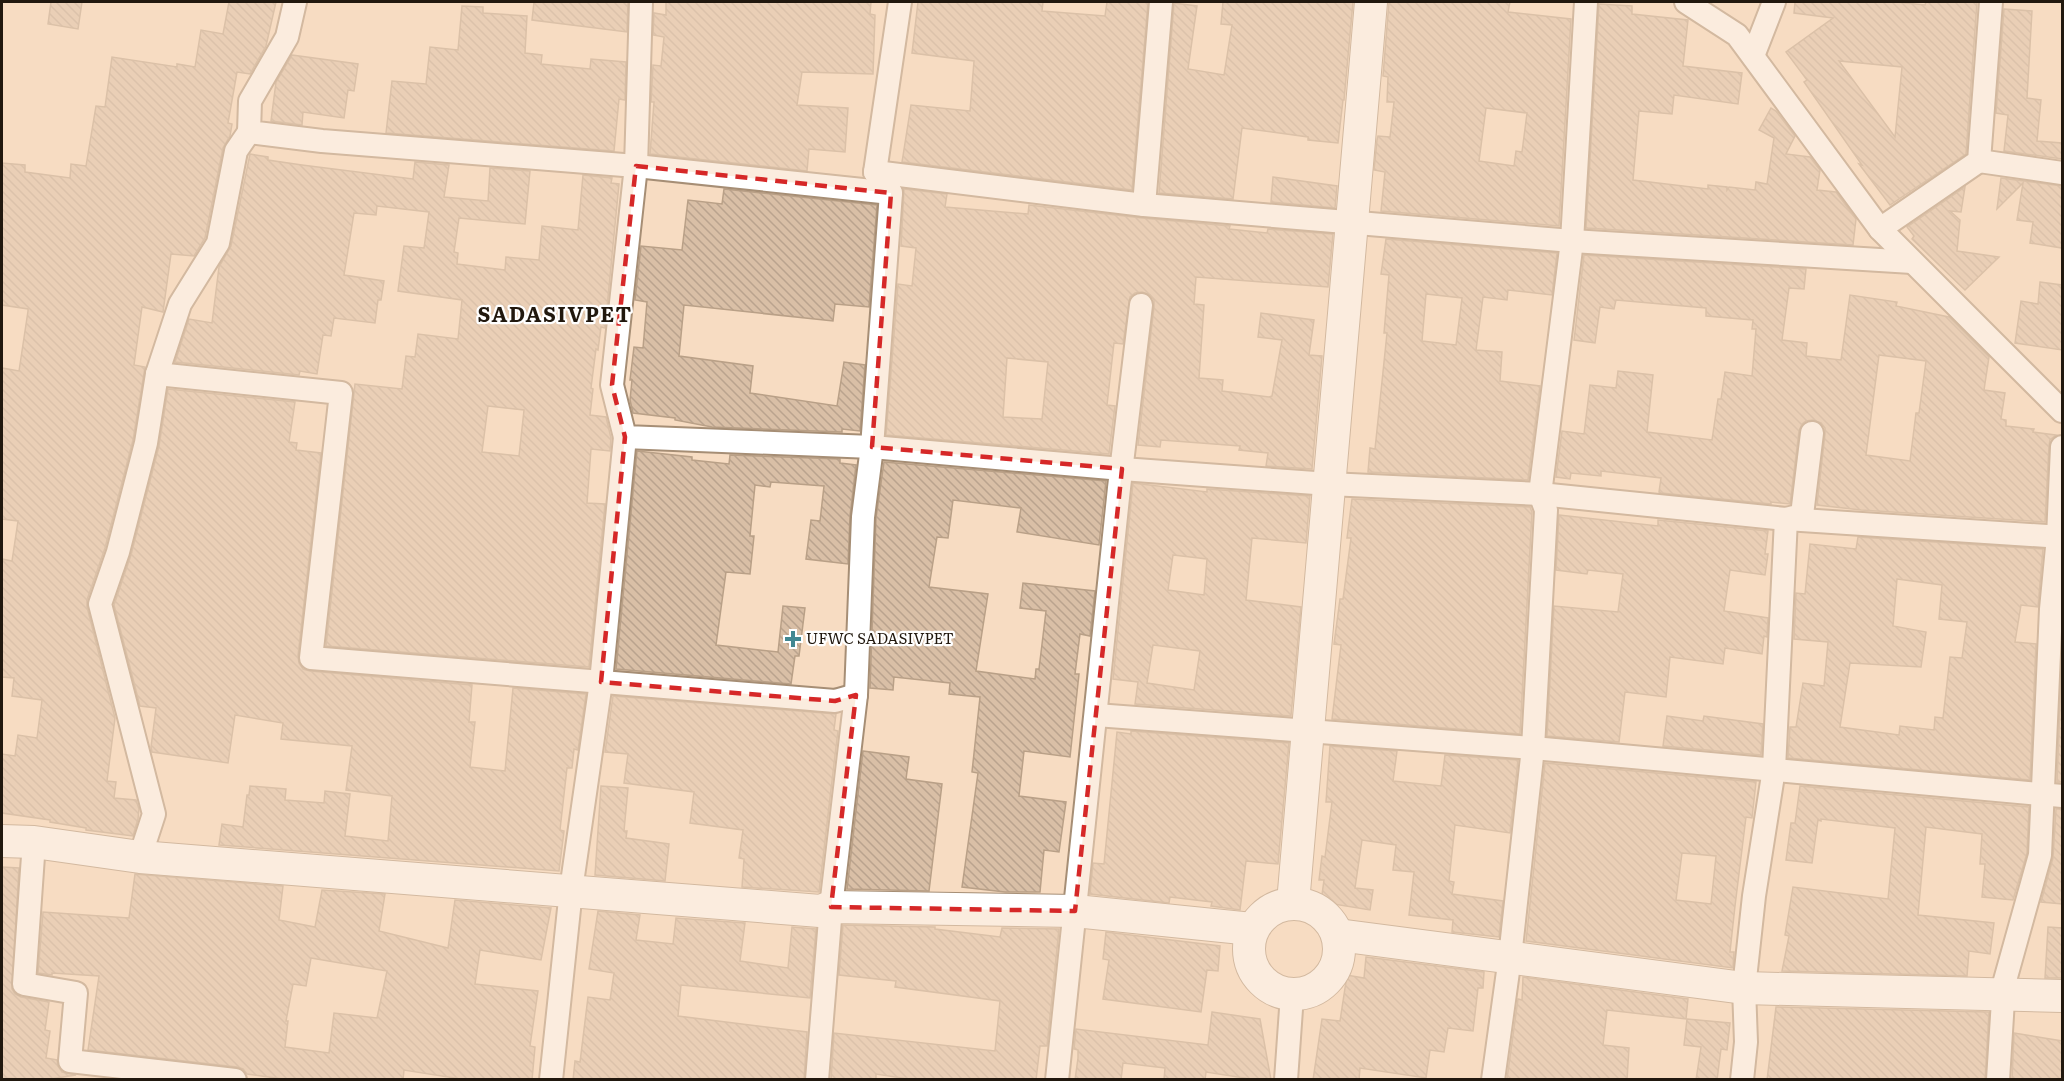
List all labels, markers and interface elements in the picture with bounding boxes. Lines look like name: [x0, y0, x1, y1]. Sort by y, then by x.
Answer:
district label: SADASIVPET: [477, 297, 633, 328]
place label: UFWC SADASIVPET: [806, 626, 954, 649]
marker: UFWC SADASIVPET: [784, 630, 802, 648]

